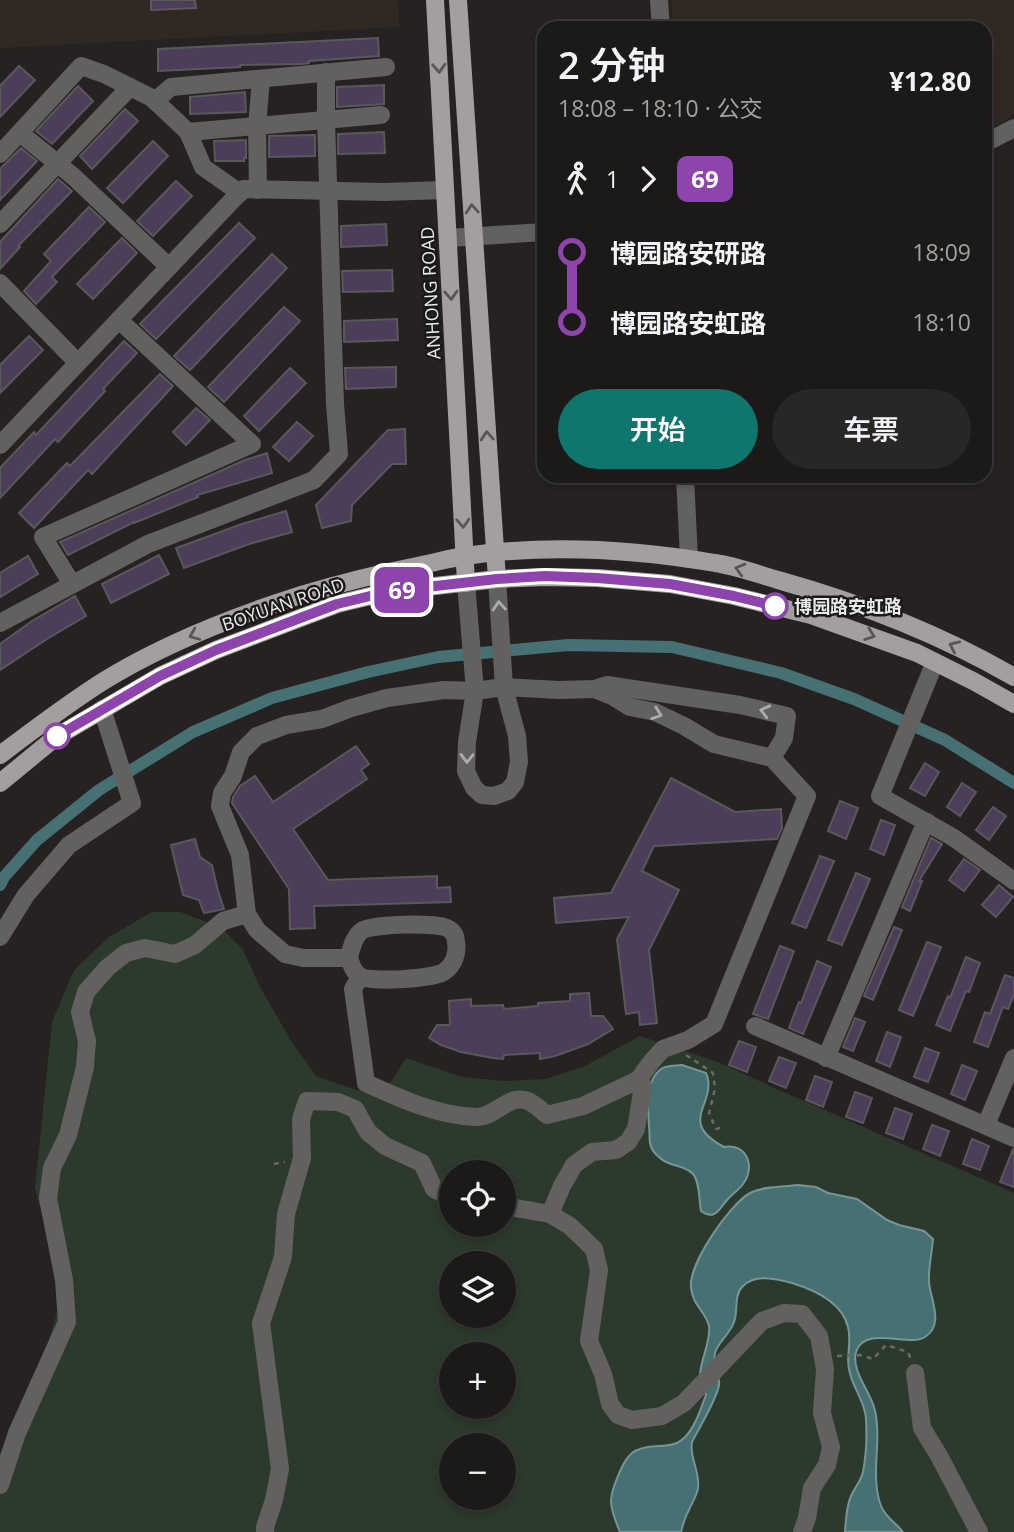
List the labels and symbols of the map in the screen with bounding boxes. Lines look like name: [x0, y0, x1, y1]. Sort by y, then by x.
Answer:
one-way arrow: [431, 63, 446, 74]
one-way arrow: [465, 203, 480, 214]
street label: ANHONG ROAD: [415, 226, 445, 360]
one-way arrow: [443, 290, 458, 301]
one-way arrow: [480, 430, 495, 441]
one-way arrow: [455, 517, 470, 528]
one-way arrow: [734, 563, 746, 578]
line badge: 69: [370, 567, 434, 613]
street label: BOYUAN ROAD: [219, 572, 347, 636]
marker: 博园路安虹路: [762, 593, 788, 619]
place label: 博园路安虹路: [794, 594, 902, 618]
one-way arrow: [491, 600, 506, 611]
one-way arrow: [189, 627, 201, 641]
one-way arrow: [863, 627, 875, 641]
one-way arrow: [948, 640, 961, 654]
one-way arrow: [759, 705, 771, 719]
one-way arrow: [650, 706, 662, 720]
unlabelled marker: [44, 723, 70, 749]
one-way arrow: [459, 753, 474, 764]

